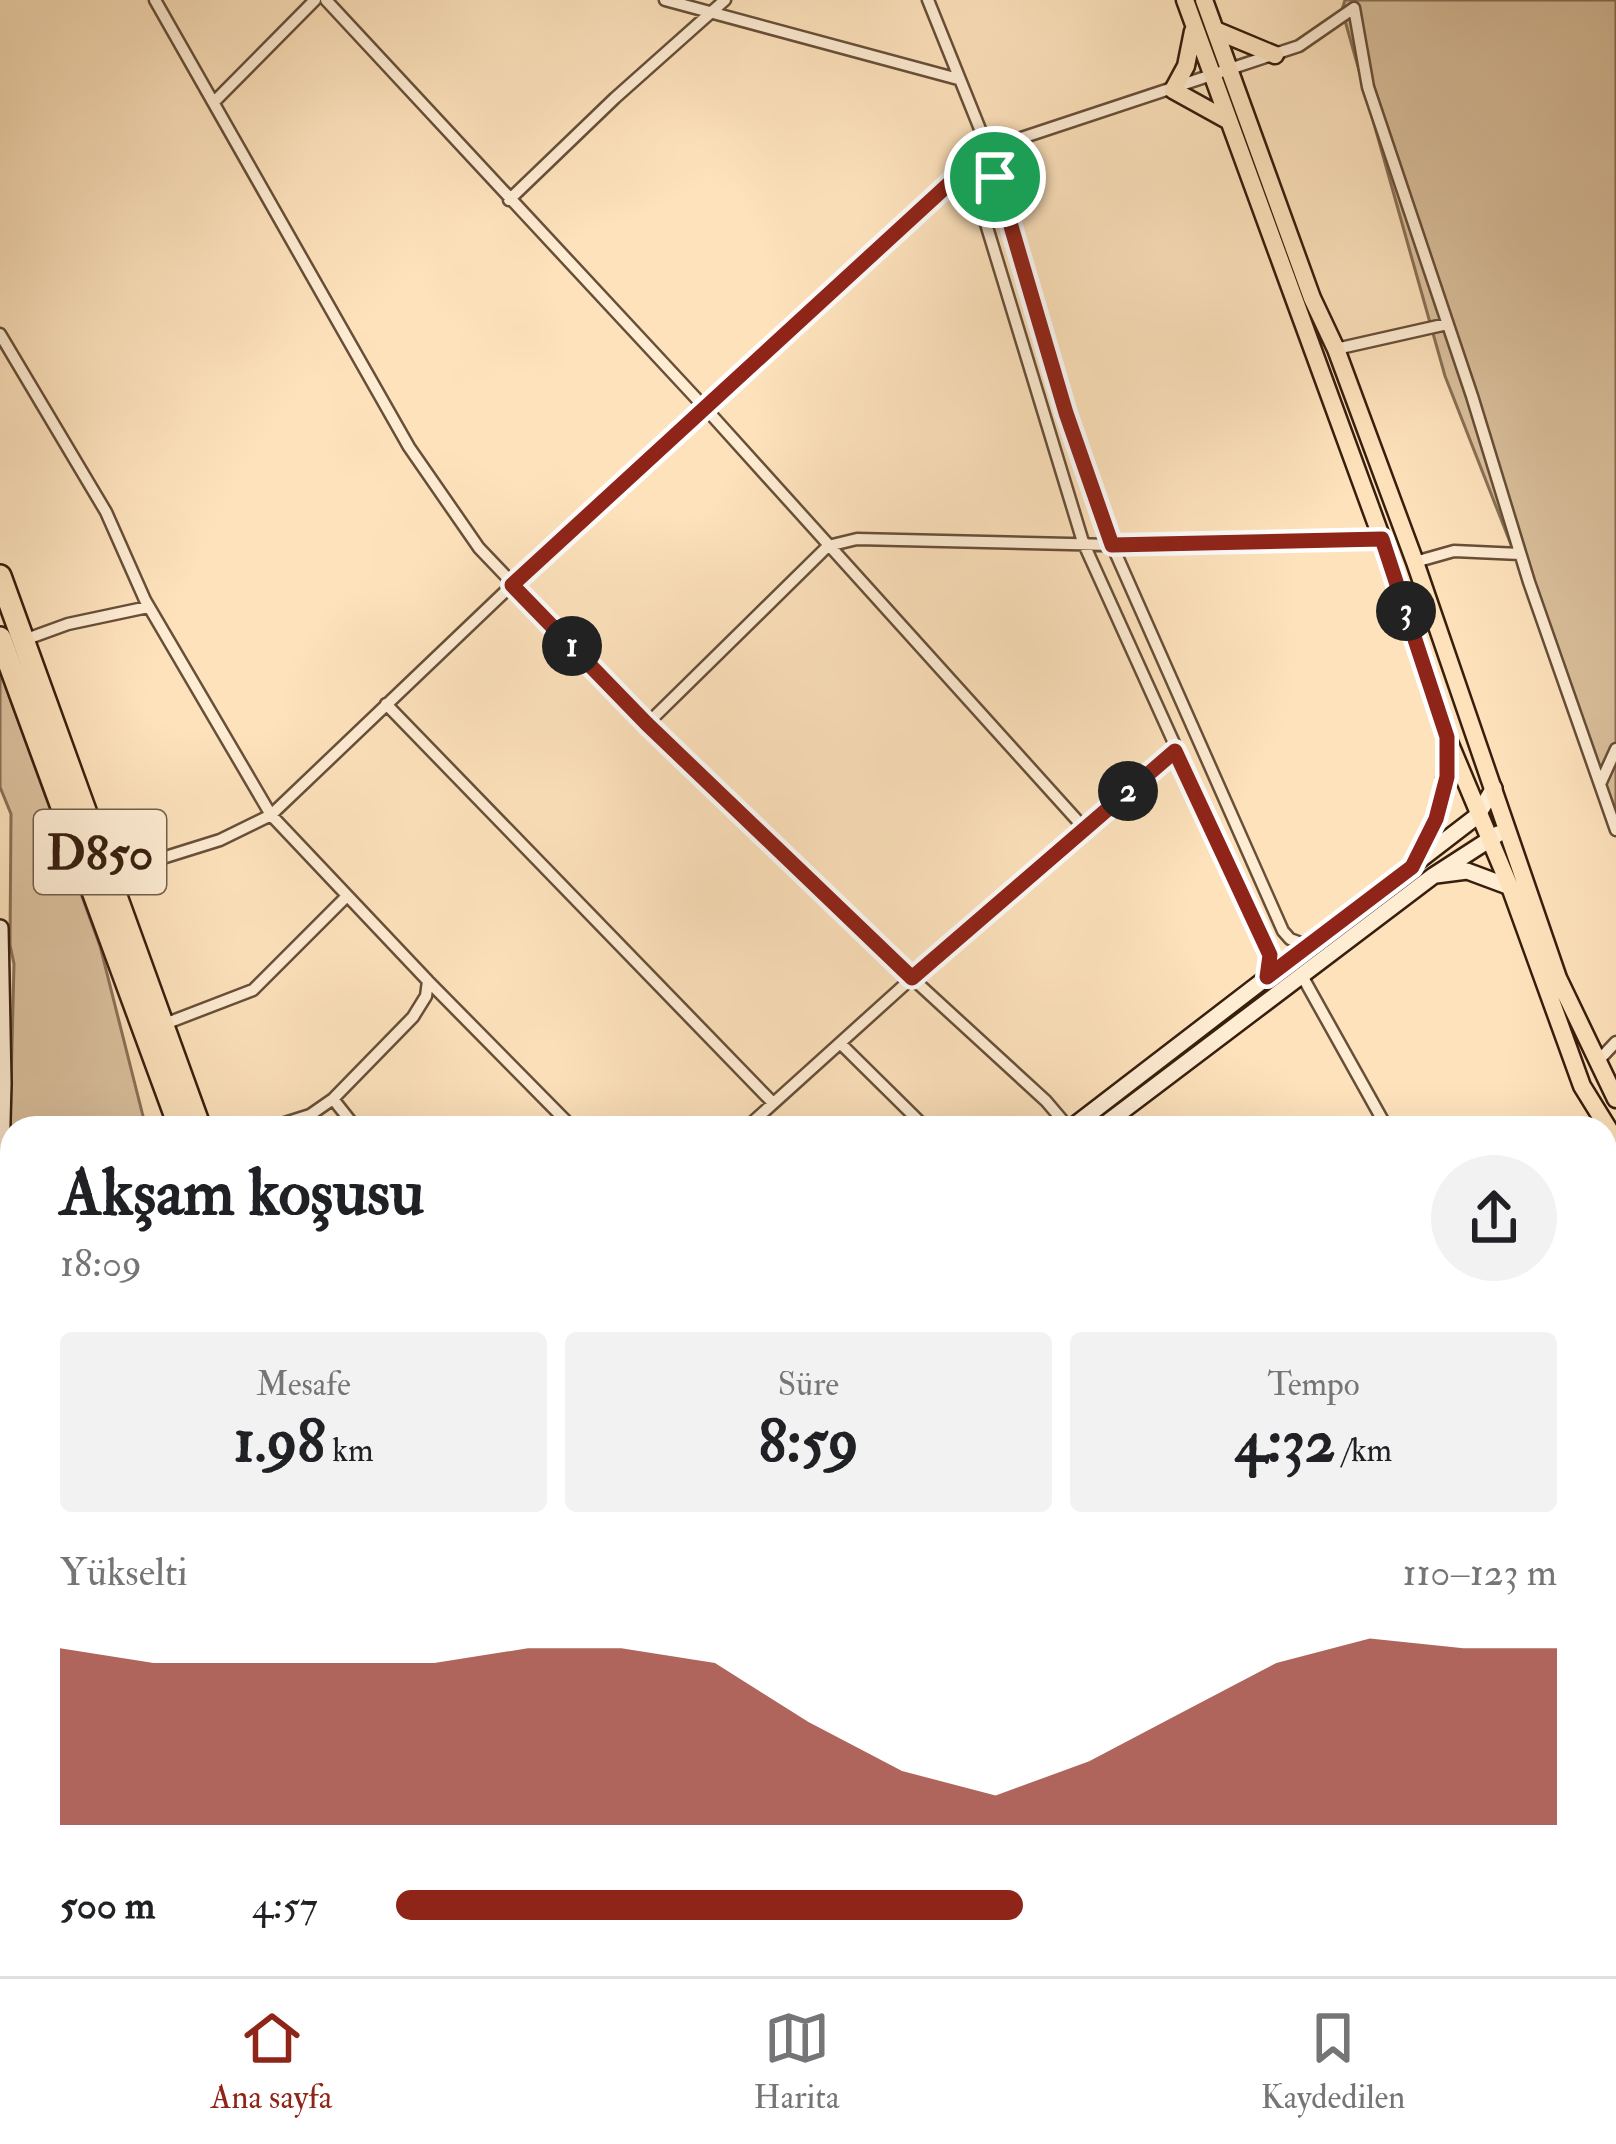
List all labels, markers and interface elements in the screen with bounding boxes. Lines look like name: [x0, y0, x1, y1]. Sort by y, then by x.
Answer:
pin: [944, 126, 1046, 228]
icon: arrive: [962, 144, 1028, 210]
pin: 3: [1376, 581, 1436, 641]
text: 3: [1400, 590, 1412, 631]
pin: 1: [542, 616, 602, 676]
text: 1: [566, 625, 578, 666]
pin: 2: [1098, 761, 1158, 821]
text: 2: [1120, 770, 1136, 811]
road number: D850: [34, 810, 166, 894]
text: Akşam koşusu: [60, 1152, 424, 1235]
button: share: [1431, 1155, 1557, 1281]
text: 18:09: [60, 1239, 142, 1288]
text: Mesafe: [256, 1364, 351, 1405]
text: Süre: [778, 1364, 839, 1405]
text: Tempo: [1267, 1364, 1360, 1405]
text: 1.98: [233, 1405, 325, 1480]
text: 8:59: [758, 1405, 859, 1480]
text: 4:32: [1235, 1405, 1335, 1480]
text: km: [325, 1430, 374, 1471]
text: /km: [1335, 1430, 1392, 1471]
text: Yükselti: [60, 1548, 188, 1597]
text: 110–123 m: [1403, 1548, 1557, 1597]
text: 500 m: [60, 1881, 155, 1930]
text: 4:57: [252, 1881, 318, 1930]
tab: Ana sayfa: [211, 2005, 332, 2118]
tab: Harita: [754, 2005, 840, 2118]
tab: Kaydedilen: [1261, 2005, 1405, 2118]

